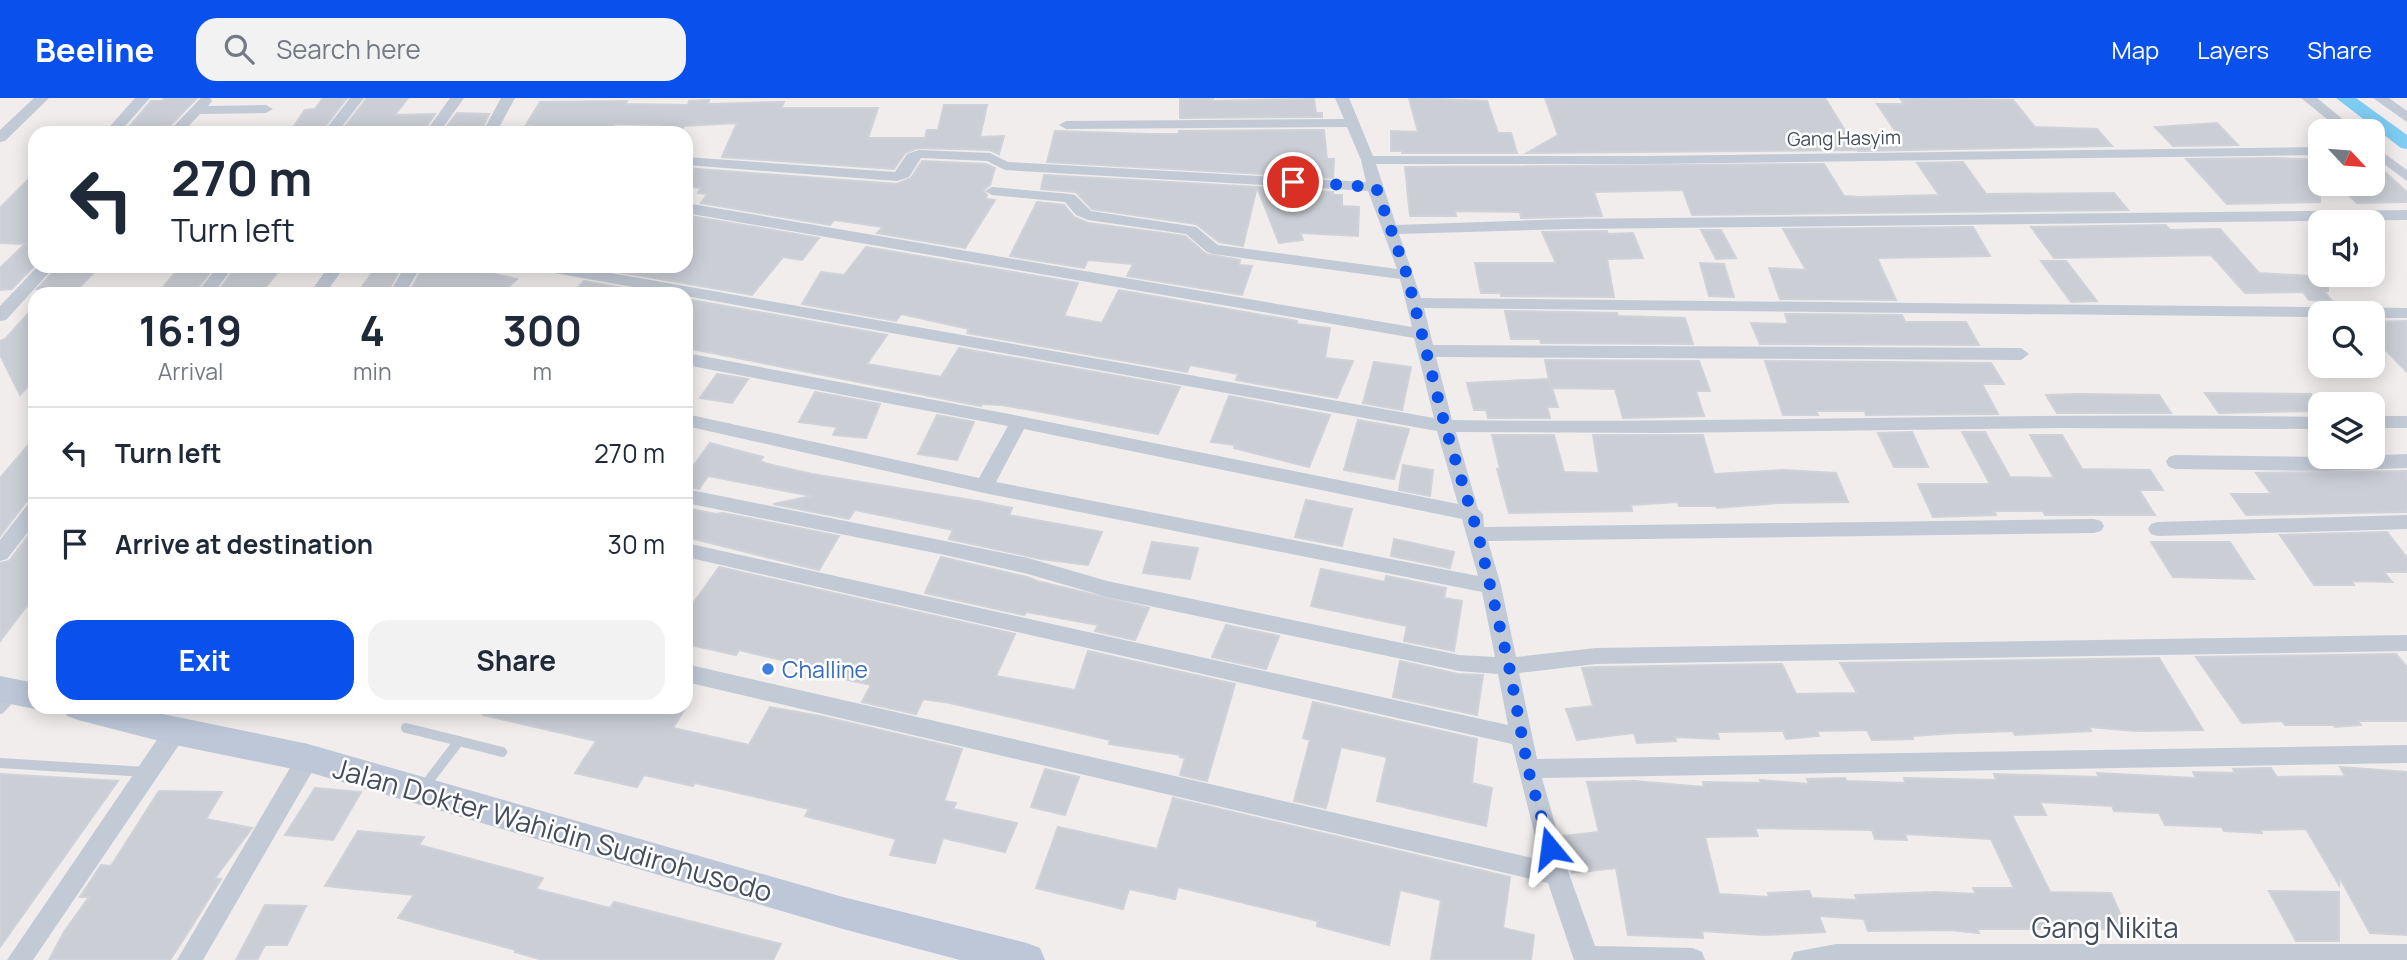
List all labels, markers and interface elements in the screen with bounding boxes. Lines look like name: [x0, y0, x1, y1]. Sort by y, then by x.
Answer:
search box: [196, 18, 686, 81]
text: Beeline: [35, 27, 154, 72]
icon: search: [220, 30, 258, 68]
text: Search here: [276, 31, 421, 67]
text: Map: [2112, 33, 2159, 66]
text: Layers: [2197, 33, 2269, 66]
text: Share: [2307, 33, 2372, 66]
north arrow: [2308, 119, 2385, 196]
map controls: [2308, 119, 2385, 469]
street label: Gang Hasyim: [1787, 124, 1901, 152]
text: 270 m: [171, 144, 312, 211]
pin: [1263, 152, 1323, 212]
icon: left: [56, 154, 147, 245]
icon: arrive: [1274, 163, 1312, 201]
text: Turn left: [171, 208, 295, 252]
button: sound: [2308, 210, 2385, 287]
text: 16:19: [139, 301, 242, 359]
text: 4: [360, 301, 385, 359]
text: 300: [502, 301, 582, 359]
button: search: [2308, 301, 2385, 378]
text: Arrival: [158, 355, 223, 387]
text: min: [353, 355, 392, 387]
text: m: [533, 355, 552, 387]
button: layers: [2308, 392, 2385, 469]
icon: left: [56, 434, 94, 472]
text: Turn left: [115, 435, 222, 471]
text: 270 m: [594, 435, 665, 471]
icon: arrive: [56, 525, 94, 563]
text: Arrive at destination: [115, 526, 373, 562]
text: 30 m: [608, 526, 665, 562]
button: Exit: [56, 620, 354, 700]
button: Share: [368, 620, 665, 700]
place label: Challine: [782, 653, 868, 685]
marker: Challine: [760, 661, 776, 677]
street label: Jalan Dokter Wahidin Sudirohusodo: [329, 748, 777, 910]
position arrow: [1513, 811, 1587, 885]
street label: Gang Nikita: [2032, 908, 2179, 946]

